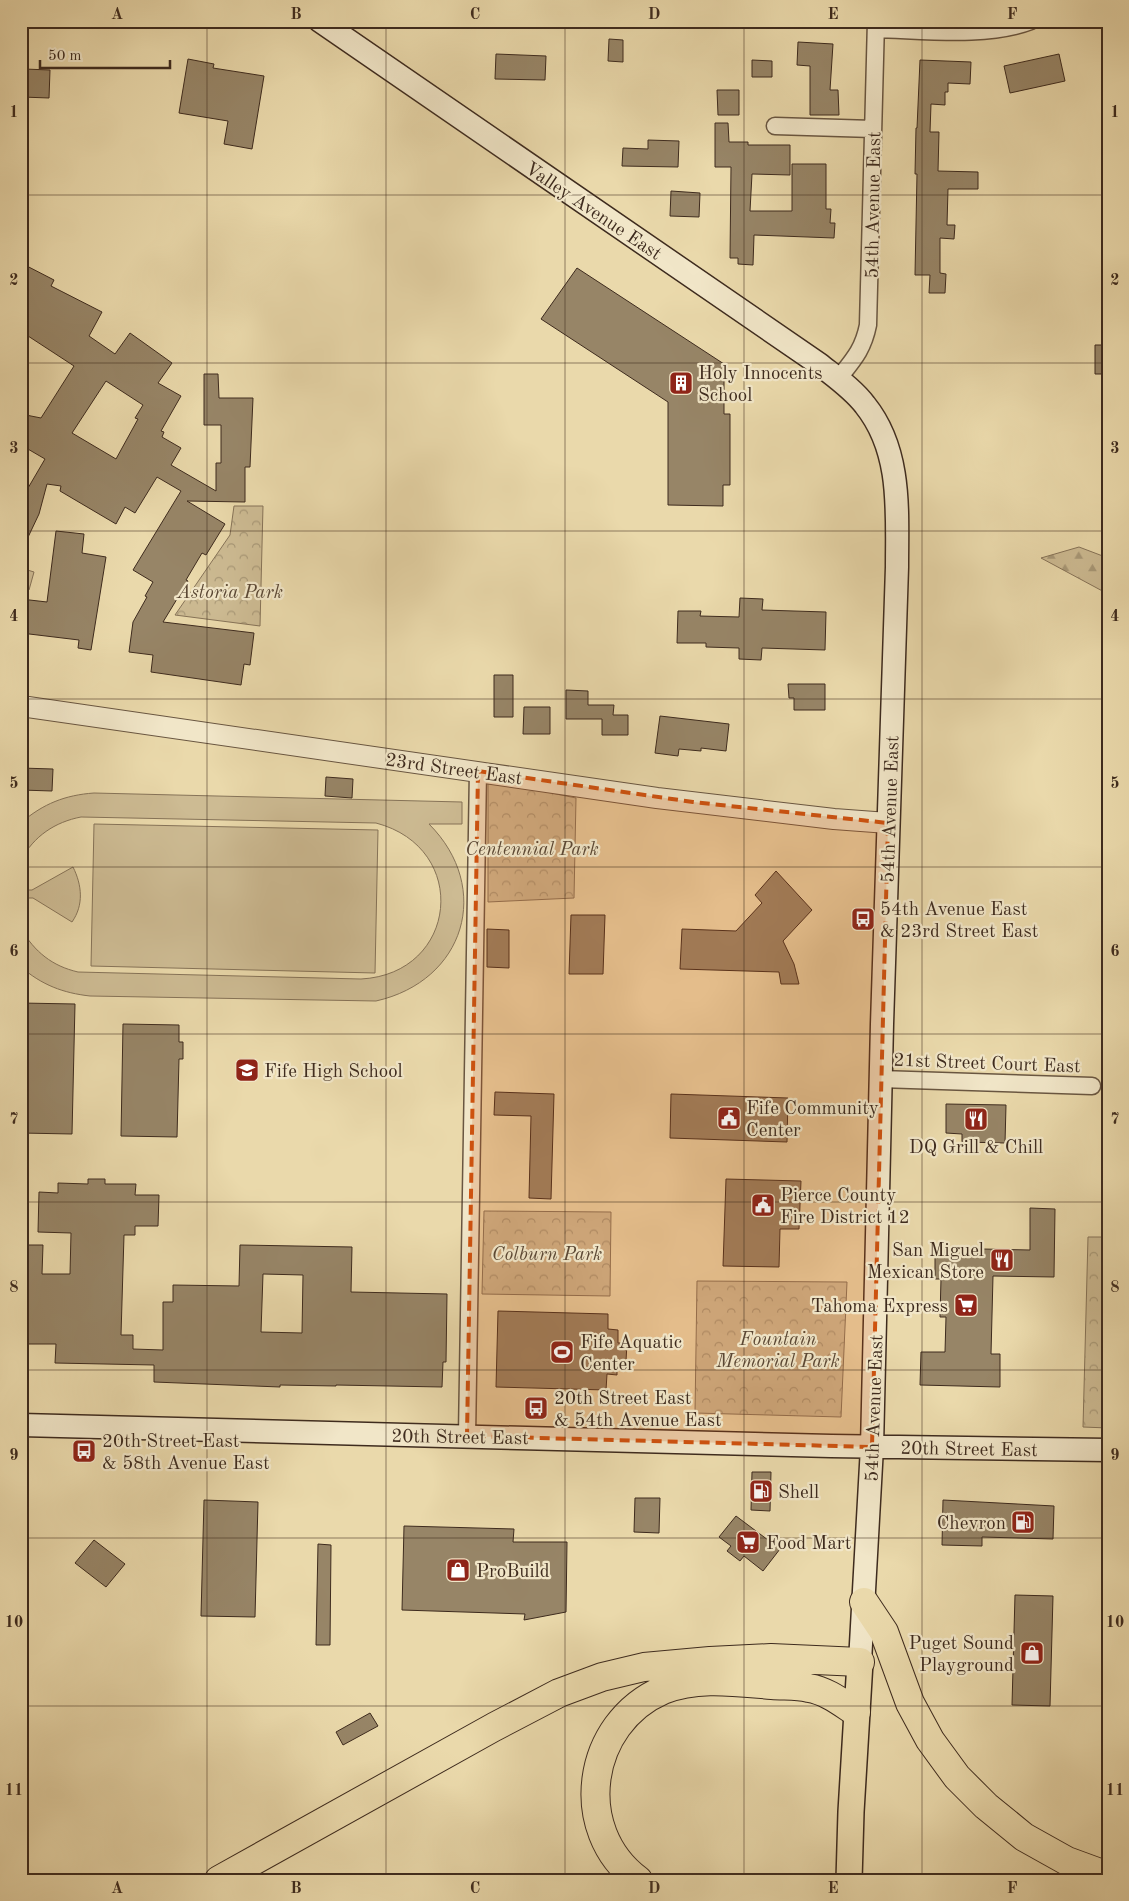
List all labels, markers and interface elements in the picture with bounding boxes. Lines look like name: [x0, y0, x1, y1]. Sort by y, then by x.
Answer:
text: A: [111, 7, 123, 23]
text: B: [290, 7, 302, 23]
text: C: [470, 7, 480, 23]
text: D: [648, 7, 660, 23]
text: E: [827, 7, 839, 23]
text: F: [1007, 7, 1018, 23]
scale bar: [40, 38, 170, 70]
text: 50 m: [48, 49, 82, 64]
text: 1: [9, 105, 19, 121]
text: 1: [1110, 105, 1120, 121]
street label: 54th Avenue East: [864, 131, 885, 279]
street label: Valley Avenue East: [521, 159, 664, 265]
text: 2: [9, 273, 19, 289]
text: 2: [1110, 273, 1120, 289]
place label: Holy Innocents School: [698, 365, 823, 406]
building icon: Holy Innocents School: [668, 370, 694, 396]
text: 3: [9, 441, 19, 457]
text: 3: [1110, 441, 1120, 457]
park label: Astoria Park: [176, 584, 283, 603]
text: 4: [9, 609, 19, 625]
text: 4: [1110, 609, 1120, 625]
street label: 54th Avenue East: [879, 735, 904, 883]
street label: 23rd Street East: [384, 751, 523, 789]
text: 5: [9, 776, 19, 792]
text: 5: [1110, 776, 1120, 792]
park label: Centennial Park: [465, 841, 599, 860]
place label: 54th Avenue East & 23rd Street East: [880, 901, 1038, 942]
bus stop icon: 54th Avenue East & 23rd Street East: [850, 906, 876, 932]
text: 6: [9, 944, 19, 960]
text: 6: [1110, 944, 1120, 960]
street label: 21st Street Court East: [893, 1052, 1081, 1077]
school or university icon: Fife High School: [234, 1057, 260, 1083]
place label: Fife High School: [264, 1063, 403, 1082]
place label: Fife Community Center: [746, 1100, 879, 1141]
public building icon: Fife Community Center: [716, 1105, 742, 1131]
restaurant icon: DQ Grill & Chill: [963, 1106, 989, 1132]
text: 7: [9, 1112, 19, 1128]
text: 7: [1110, 1112, 1120, 1128]
place label: DQ Grill & Chill: [909, 1139, 1043, 1158]
place label: Pierce County Fire District 12: [780, 1187, 910, 1228]
public building icon: Pierce County Fire District 12: [750, 1192, 776, 1218]
place label: San Miguel Mexican Store: [867, 1242, 984, 1283]
park label: Colburn Park: [492, 1246, 602, 1265]
restaurant icon: San Miguel Mexican Store: [989, 1247, 1015, 1273]
text: 8: [9, 1280, 19, 1296]
text: 8: [1110, 1280, 1120, 1296]
supermarket icon: Tahoma Express: [953, 1292, 979, 1318]
place label: Tahoma Express: [811, 1298, 948, 1317]
park label: Fountain Memorial Park: [715, 1331, 840, 1372]
place label: Fife Aquatic Center: [580, 1334, 682, 1375]
street label: 54th Avenue East: [863, 1334, 888, 1482]
sports icon: Fife Aquatic Center: [549, 1339, 575, 1365]
place label: 20th Street East & 54th Avenue East: [554, 1390, 722, 1431]
bus stop icon: 20th Street East & 54th Avenue East: [523, 1395, 549, 1421]
street label: 20th Street East: [391, 1428, 529, 1449]
place label: 20th Street East & 58th Avenue East: [102, 1433, 270, 1474]
bus stop icon: 20th Street East & 58th Avenue East: [71, 1438, 97, 1464]
street label: 20th Street East: [900, 1440, 1038, 1461]
text: 9: [9, 1448, 19, 1464]
text: 9: [1110, 1448, 1120, 1464]
fuel station icon: Shell: [748, 1478, 774, 1504]
place label: Shell: [778, 1484, 819, 1503]
fuel station icon: Chevron: [1010, 1509, 1036, 1535]
place label: Chevron: [937, 1515, 1006, 1534]
supermarket icon: Food Mart: [735, 1529, 761, 1555]
place label: Food Mart: [766, 1535, 851, 1554]
shop icon: ProBuild: [445, 1557, 471, 1583]
place label: ProBuild: [476, 1563, 550, 1582]
text: 10: [5, 1615, 23, 1631]
text: 10: [1106, 1615, 1124, 1631]
place label: Puget Sound Playground: [908, 1635, 1014, 1676]
shop icon: Puget Sound Playground: [1019, 1640, 1045, 1666]
text: 11: [5, 1783, 23, 1799]
text: 11: [1106, 1783, 1124, 1799]
text: A: [111, 1881, 123, 1897]
text: B: [290, 1881, 302, 1897]
text: C: [470, 1881, 480, 1897]
text: D: [648, 1881, 660, 1897]
text: E: [827, 1881, 839, 1897]
text: F: [1007, 1881, 1018, 1897]

